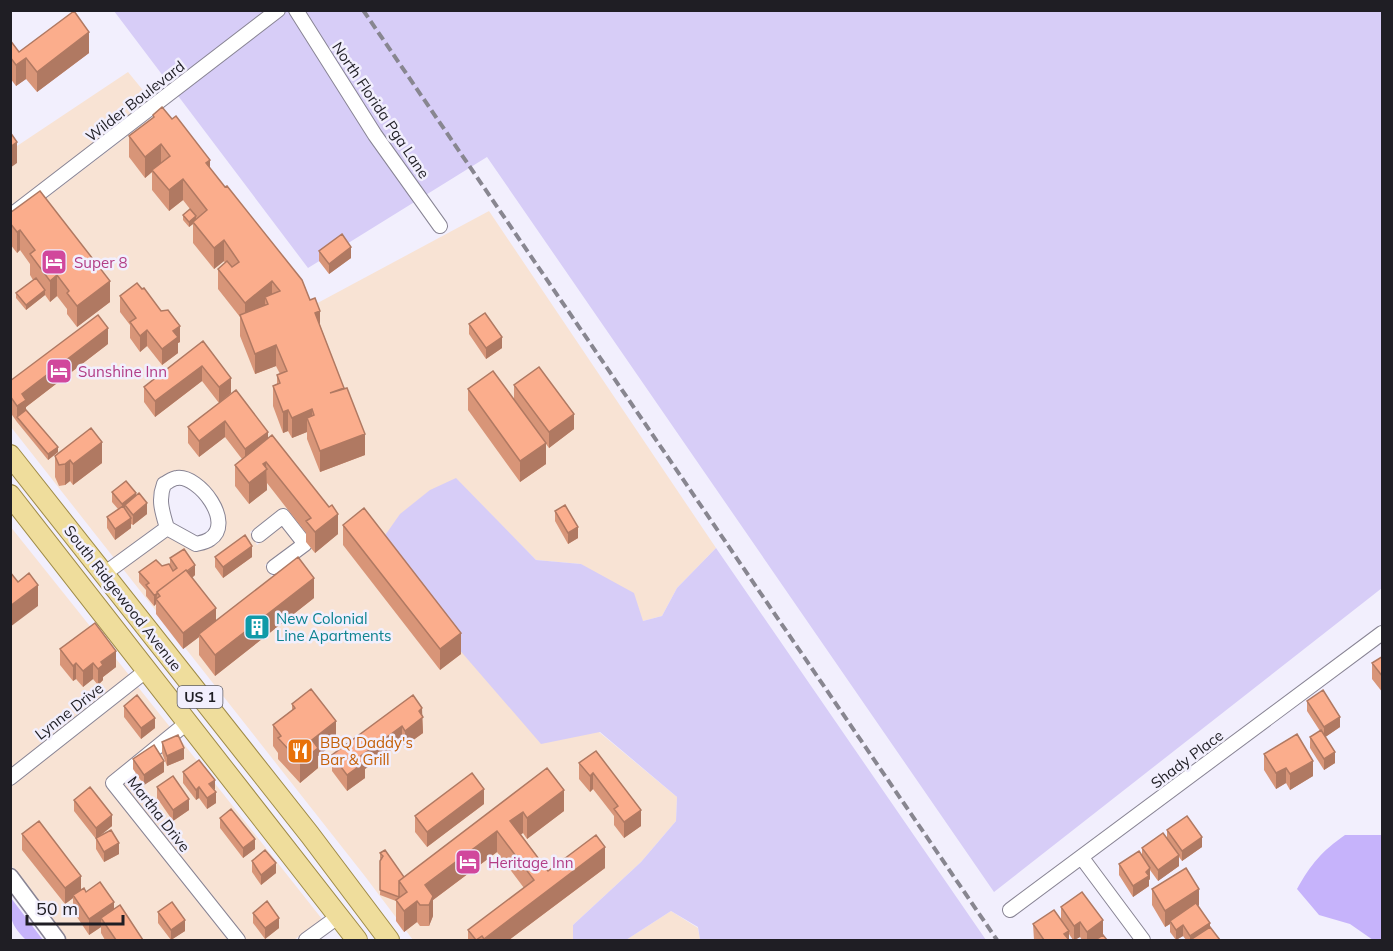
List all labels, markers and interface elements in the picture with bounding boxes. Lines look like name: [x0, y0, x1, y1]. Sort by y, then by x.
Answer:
street label: North Florida Pga Lane: [328, 38, 434, 182]
street label: Wilder Boulevard: [82, 56, 188, 146]
hotel icon: Super 8: [39, 247, 69, 277]
place label: Super 8: [74, 253, 128, 272]
hotel icon: Sunshine Inn: [44, 356, 74, 386]
place label: Sunshine Inn: [78, 362, 167, 381]
street label: South Ridgewood Avenue: [60, 521, 186, 675]
place label: New Colonial Line Apartments: [276, 609, 392, 645]
building icon: New Colonial Line Apartments: [242, 612, 272, 642]
street label: Lynne Drive: [31, 678, 107, 744]
road number: US 1: [178, 686, 222, 708]
street label: Shady Place: [1147, 726, 1227, 792]
place label: BBQ Daddy's Bar & Grill: [320, 733, 413, 769]
restaurant icon: BBQ Daddy's Bar & Grill: [285, 736, 315, 766]
street label: Martha Drive: [124, 772, 194, 856]
hotel icon: Heritage Inn: [453, 847, 483, 877]
place label: Heritage Inn: [488, 853, 574, 872]
scale bar: [27, 888, 123, 926]
text: 50 m: [36, 897, 78, 920]

